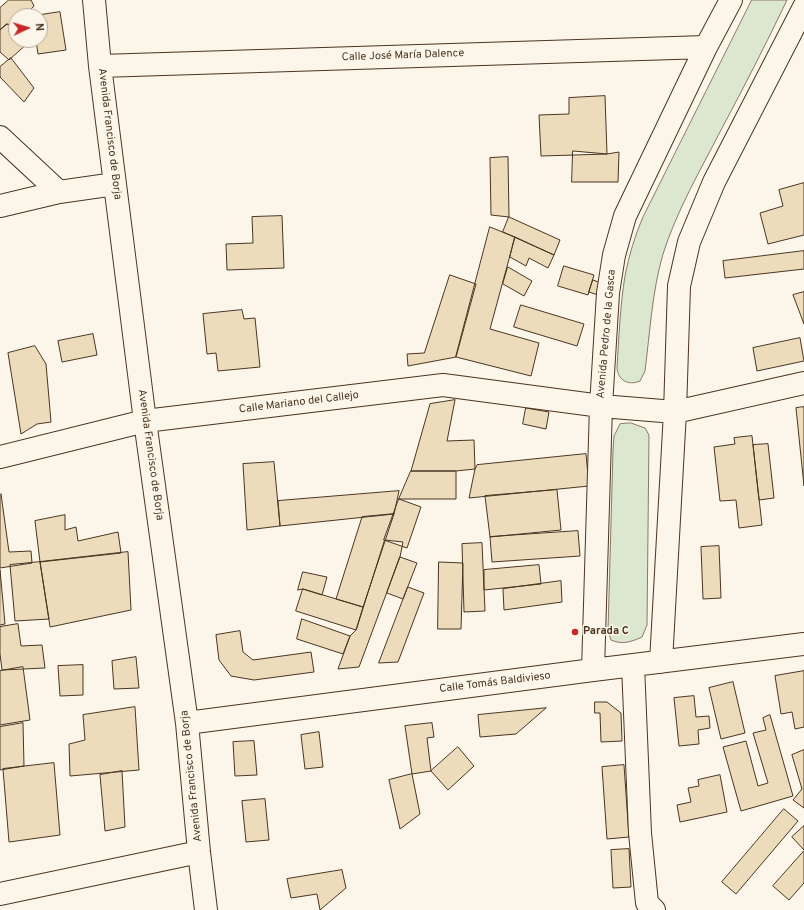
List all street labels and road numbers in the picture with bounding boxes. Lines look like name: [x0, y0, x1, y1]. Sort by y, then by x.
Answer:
street label: Calle José María Dalence: [342, 47, 464, 65]
street label: Avenida Francisco de Borja: [94, 68, 124, 200]
street label: Avenida Pedro de la Gasca: [595, 269, 619, 399]
street label: Avenida Francisco de Borja: [134, 389, 166, 521]
street label: Calle Mariano del Callejo: [238, 389, 360, 417]
street label: Calle Tomás Baldivieso: [439, 670, 551, 696]
street label: Avenida Francisco de Borja: [179, 710, 205, 842]

